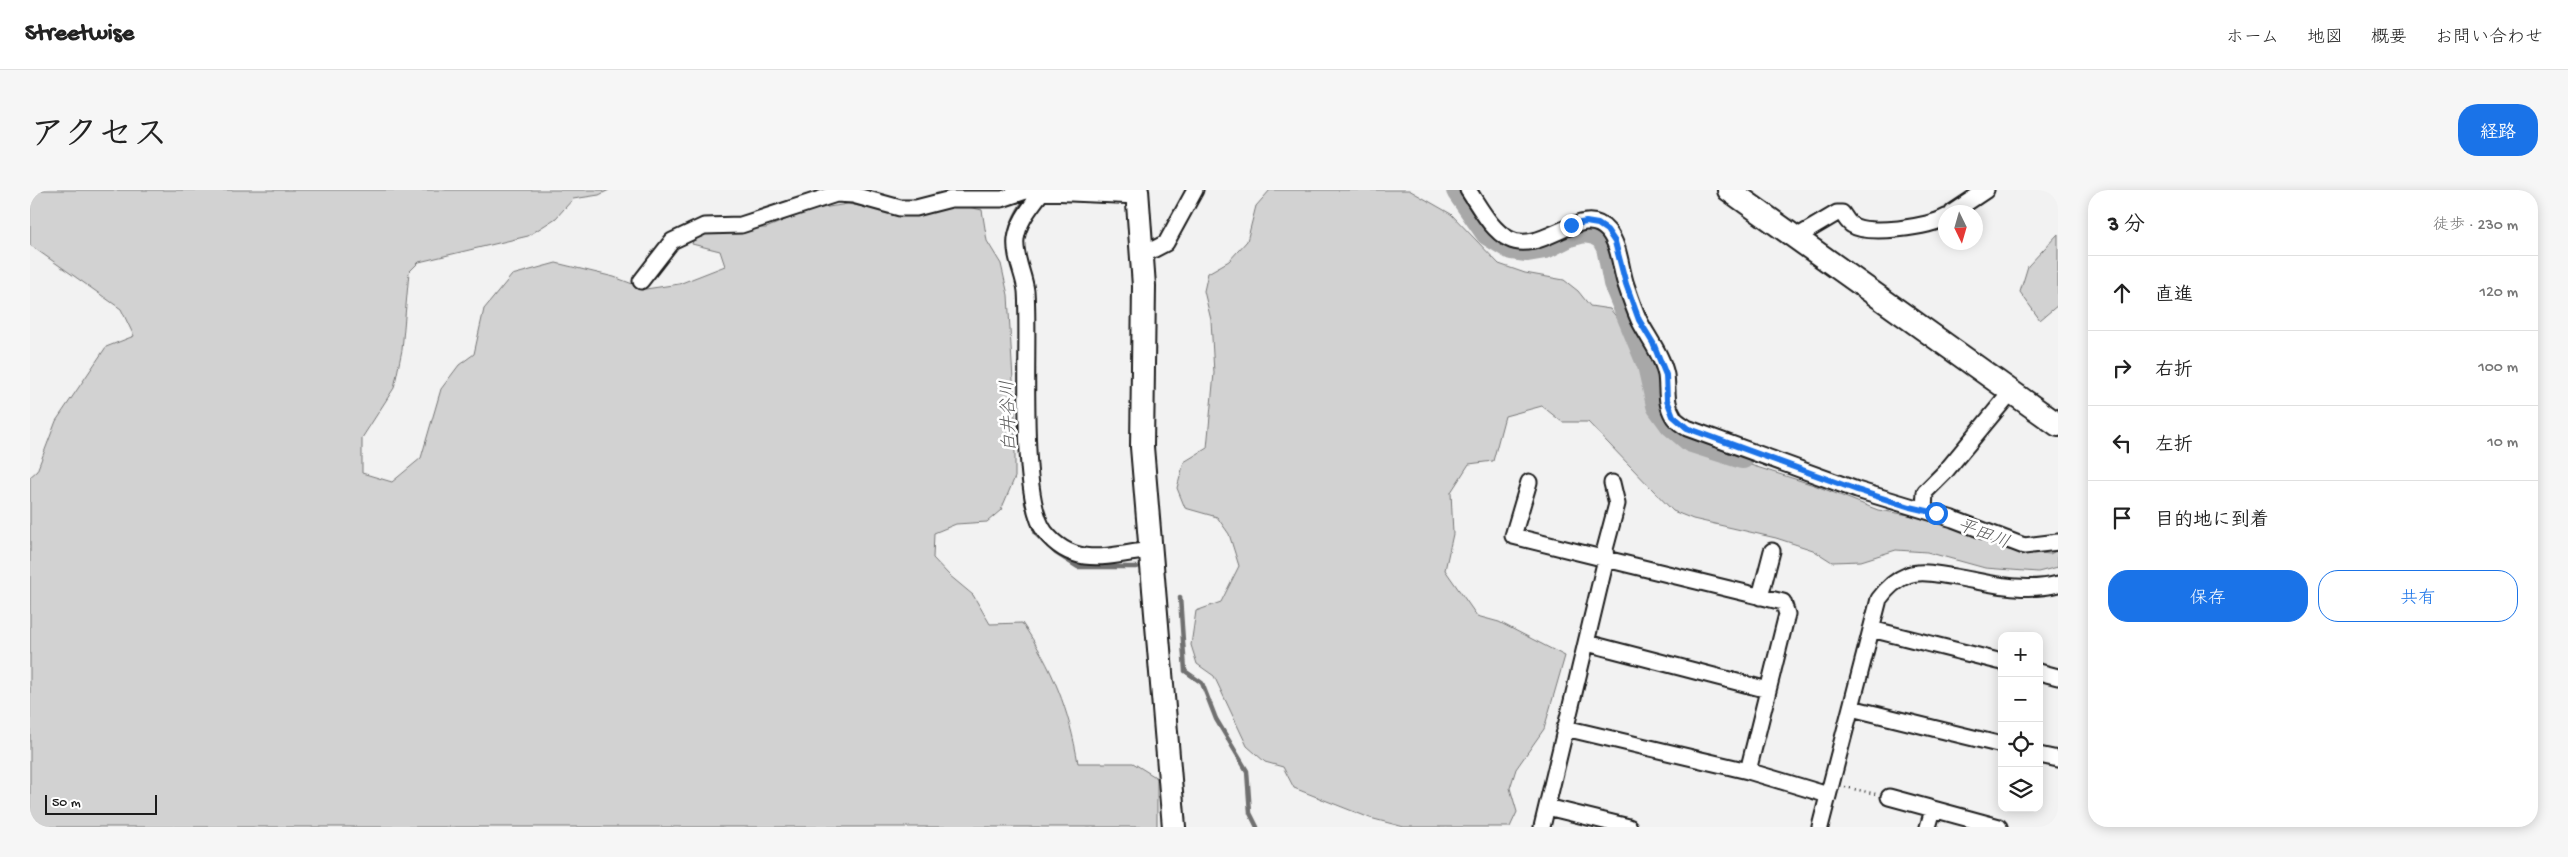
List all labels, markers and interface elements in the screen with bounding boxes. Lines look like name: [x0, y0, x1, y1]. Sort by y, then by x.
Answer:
text: Streetwise: [25, 20, 134, 49]
text: ホーム: [2226, 28, 2279, 49]
text: 地図: [2307, 28, 2343, 49]
text: 概要: [2371, 28, 2407, 49]
text: お問い合わせ: [2435, 28, 2543, 49]
button: 経路: [2458, 104, 2538, 156]
text: アクセス: [30, 117, 168, 158]
north arrow: [1938, 205, 1983, 250]
route end: [1560, 214, 1583, 237]
text: 3 分: [2108, 214, 2145, 239]
text: 徒歩 · 230 m: [2433, 217, 2518, 236]
icon: ahead: [2108, 279, 2136, 307]
text: 120 m: [2479, 284, 2518, 303]
text: 直進: [2155, 285, 2193, 308]
icon: right: [2108, 354, 2136, 382]
text: 100 m: [2478, 359, 2518, 378]
text: 右折: [2155, 360, 2193, 383]
water label: 白井谷川: [997, 380, 1022, 452]
icon: left: [2108, 429, 2136, 457]
text: 10 m: [2487, 434, 2518, 453]
text: 左折: [2155, 435, 2193, 458]
route start: [1925, 502, 1948, 525]
icon: arrive: [2108, 504, 2136, 532]
text: 目的地に到着: [2155, 510, 2269, 533]
water label: 平田川: [1954, 516, 2012, 554]
button: 保存: [2108, 570, 2308, 622]
button: 共有: [2318, 570, 2518, 622]
map controls: [1998, 632, 2043, 812]
button: +: [1998, 632, 2043, 677]
button: −: [1998, 677, 2043, 722]
button: locate: [1998, 722, 2043, 767]
button: layers: [1998, 767, 2043, 812]
scale bar: [45, 792, 158, 815]
text: 50 m: [52, 795, 81, 812]

